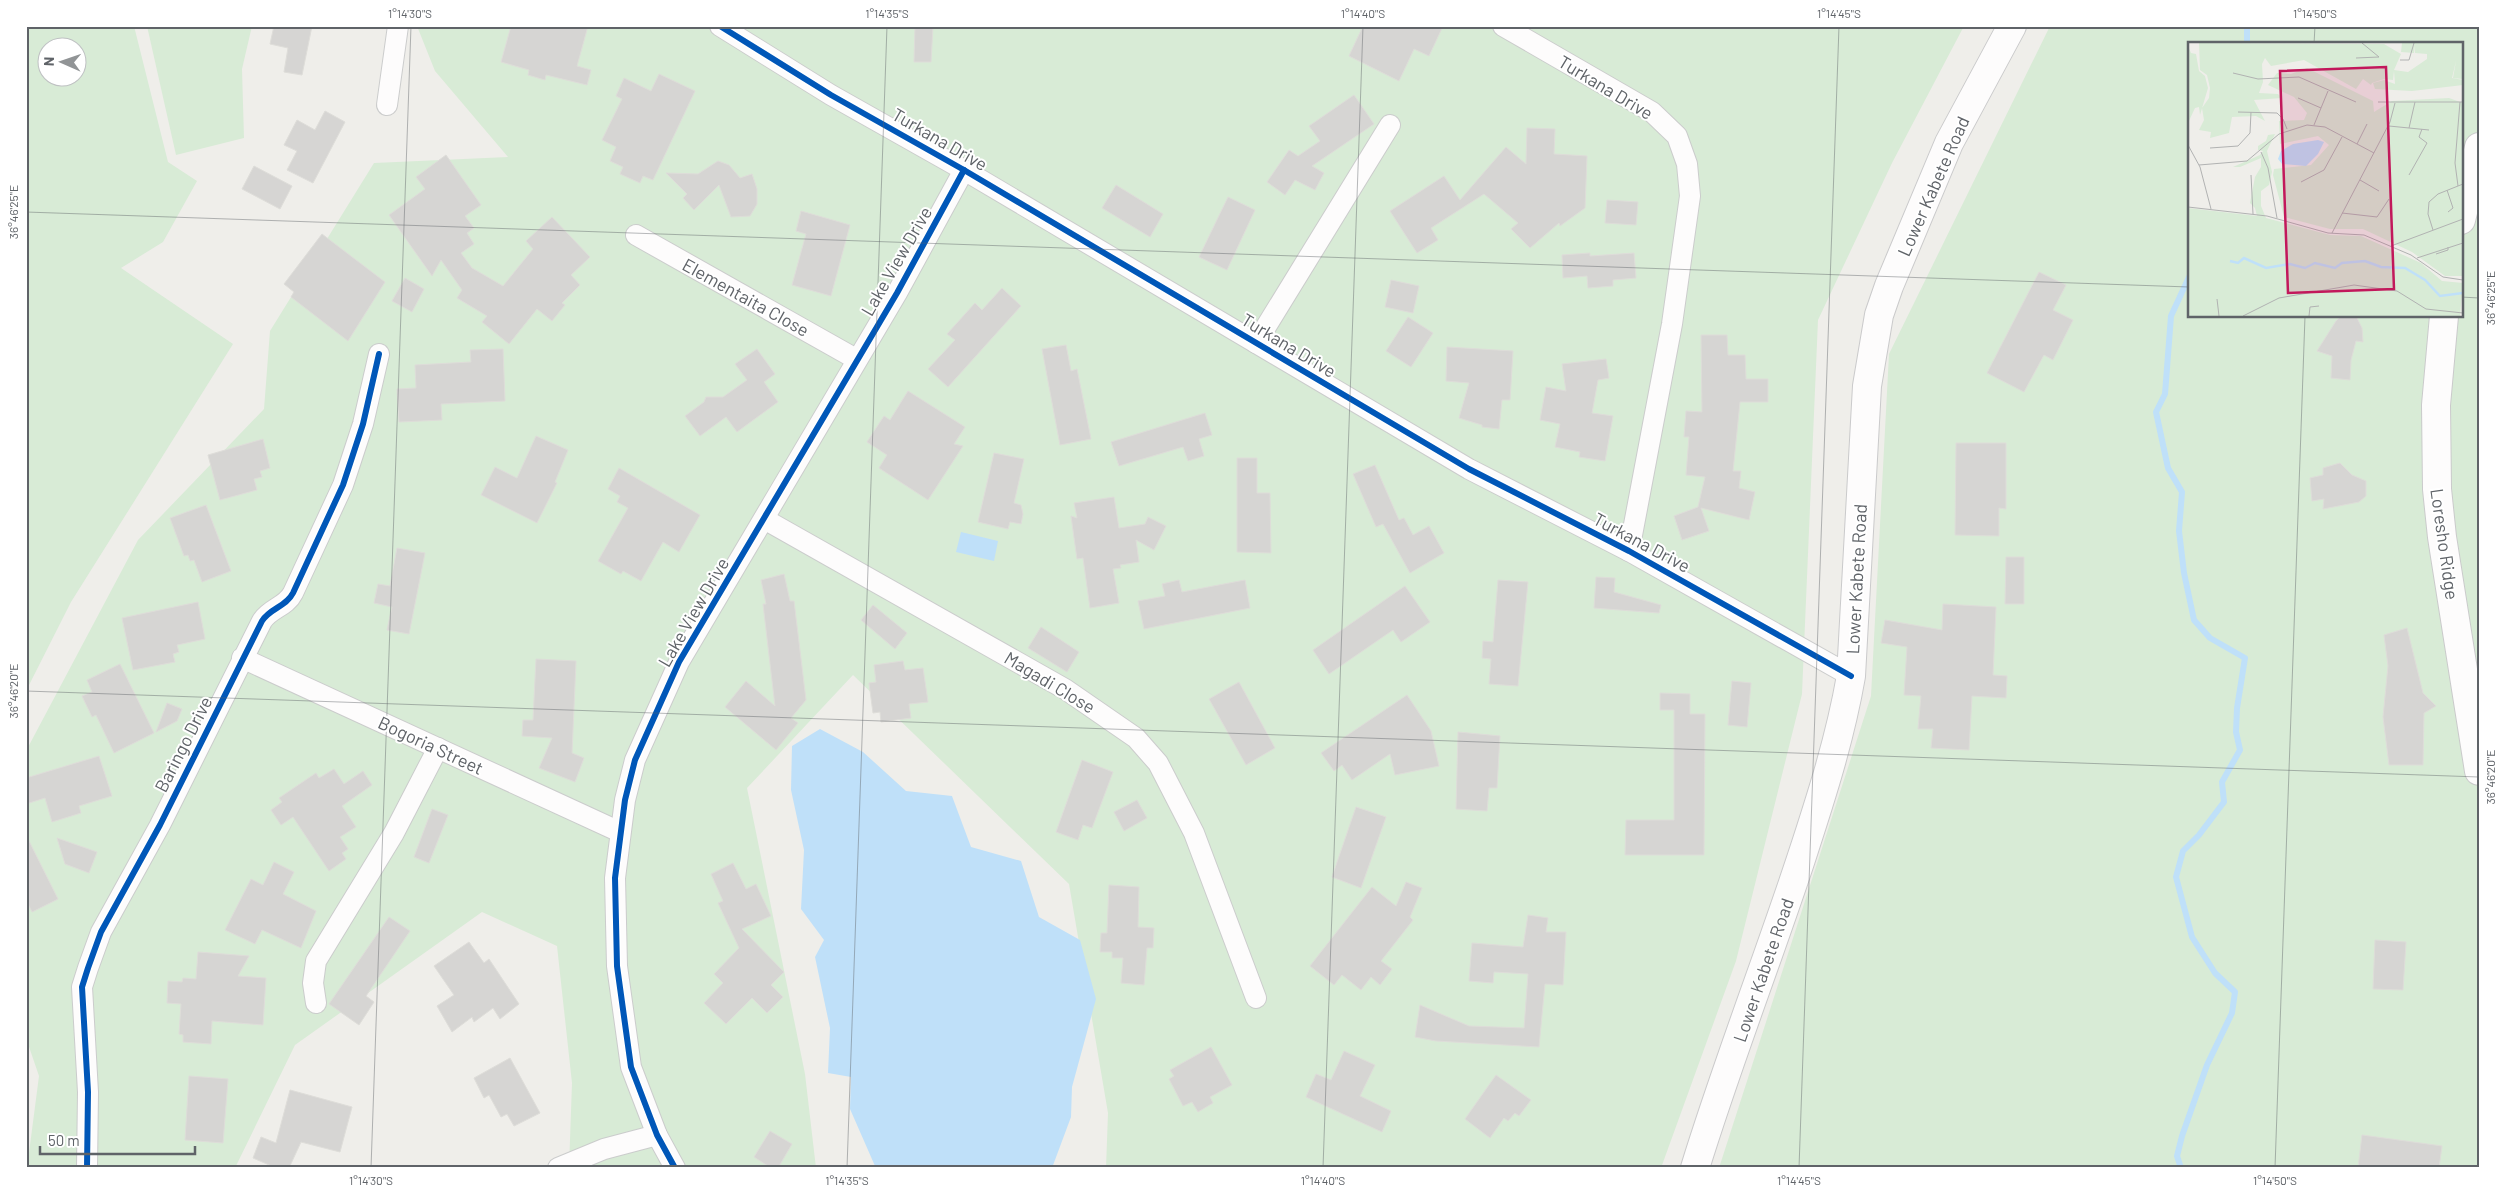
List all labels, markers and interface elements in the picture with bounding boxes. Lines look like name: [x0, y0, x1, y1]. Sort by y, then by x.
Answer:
text: 1°14'30"S: [388, 6, 432, 20]
text: 1°14'35"S: [865, 6, 909, 20]
text: 1°14'40"S: [1341, 6, 1385, 20]
text: 1°14'45"S: [1817, 6, 1861, 20]
text: 1°14'50"S: [2293, 6, 2337, 20]
north arrow: [38, 38, 88, 88]
inset map: [2188, 42, 2462, 318]
street label: Turkana Drive: [1555, 50, 1657, 124]
text: N: [40, 57, 57, 66]
street label: Turkana Drive: [888, 103, 992, 175]
street label: Lower Kabete Road: [1892, 113, 1974, 259]
text: 36°46'25"E: [6, 185, 20, 239]
street label: Lake View Drive: [856, 202, 936, 320]
street label: Elementaita Close: [679, 253, 813, 341]
text: 36°46'25"E: [2483, 271, 2497, 325]
street label: Turkana Drive: [1238, 308, 1340, 382]
street label: Loresho Ridge: [2426, 487, 2464, 601]
street label: Lower Kabete Road: [1841, 503, 1871, 655]
street label: Turkana Drive: [1590, 507, 1694, 577]
street label: Lake View Drive: [653, 553, 733, 671]
street label: Magadi Close: [1001, 646, 1099, 718]
text: 36°46'20"E: [6, 664, 20, 718]
street label: Baringo Drive: [150, 693, 216, 795]
street label: Bogoria Street: [375, 711, 487, 779]
text: 36°46'20"E: [2483, 750, 2497, 804]
street label: Lower Kabete Road: [1728, 895, 1798, 1045]
scale bar: [40, 1124, 195, 1156]
text: 50 m: [48, 1131, 80, 1149]
text: 1°14'30"S: [349, 1173, 393, 1187]
text: 1°14'35"S: [825, 1173, 869, 1187]
text: 1°14'40"S: [1301, 1173, 1345, 1187]
text: 1°14'45"S: [1777, 1173, 1821, 1187]
text: 1°14'50"S: [2253, 1173, 2297, 1187]

